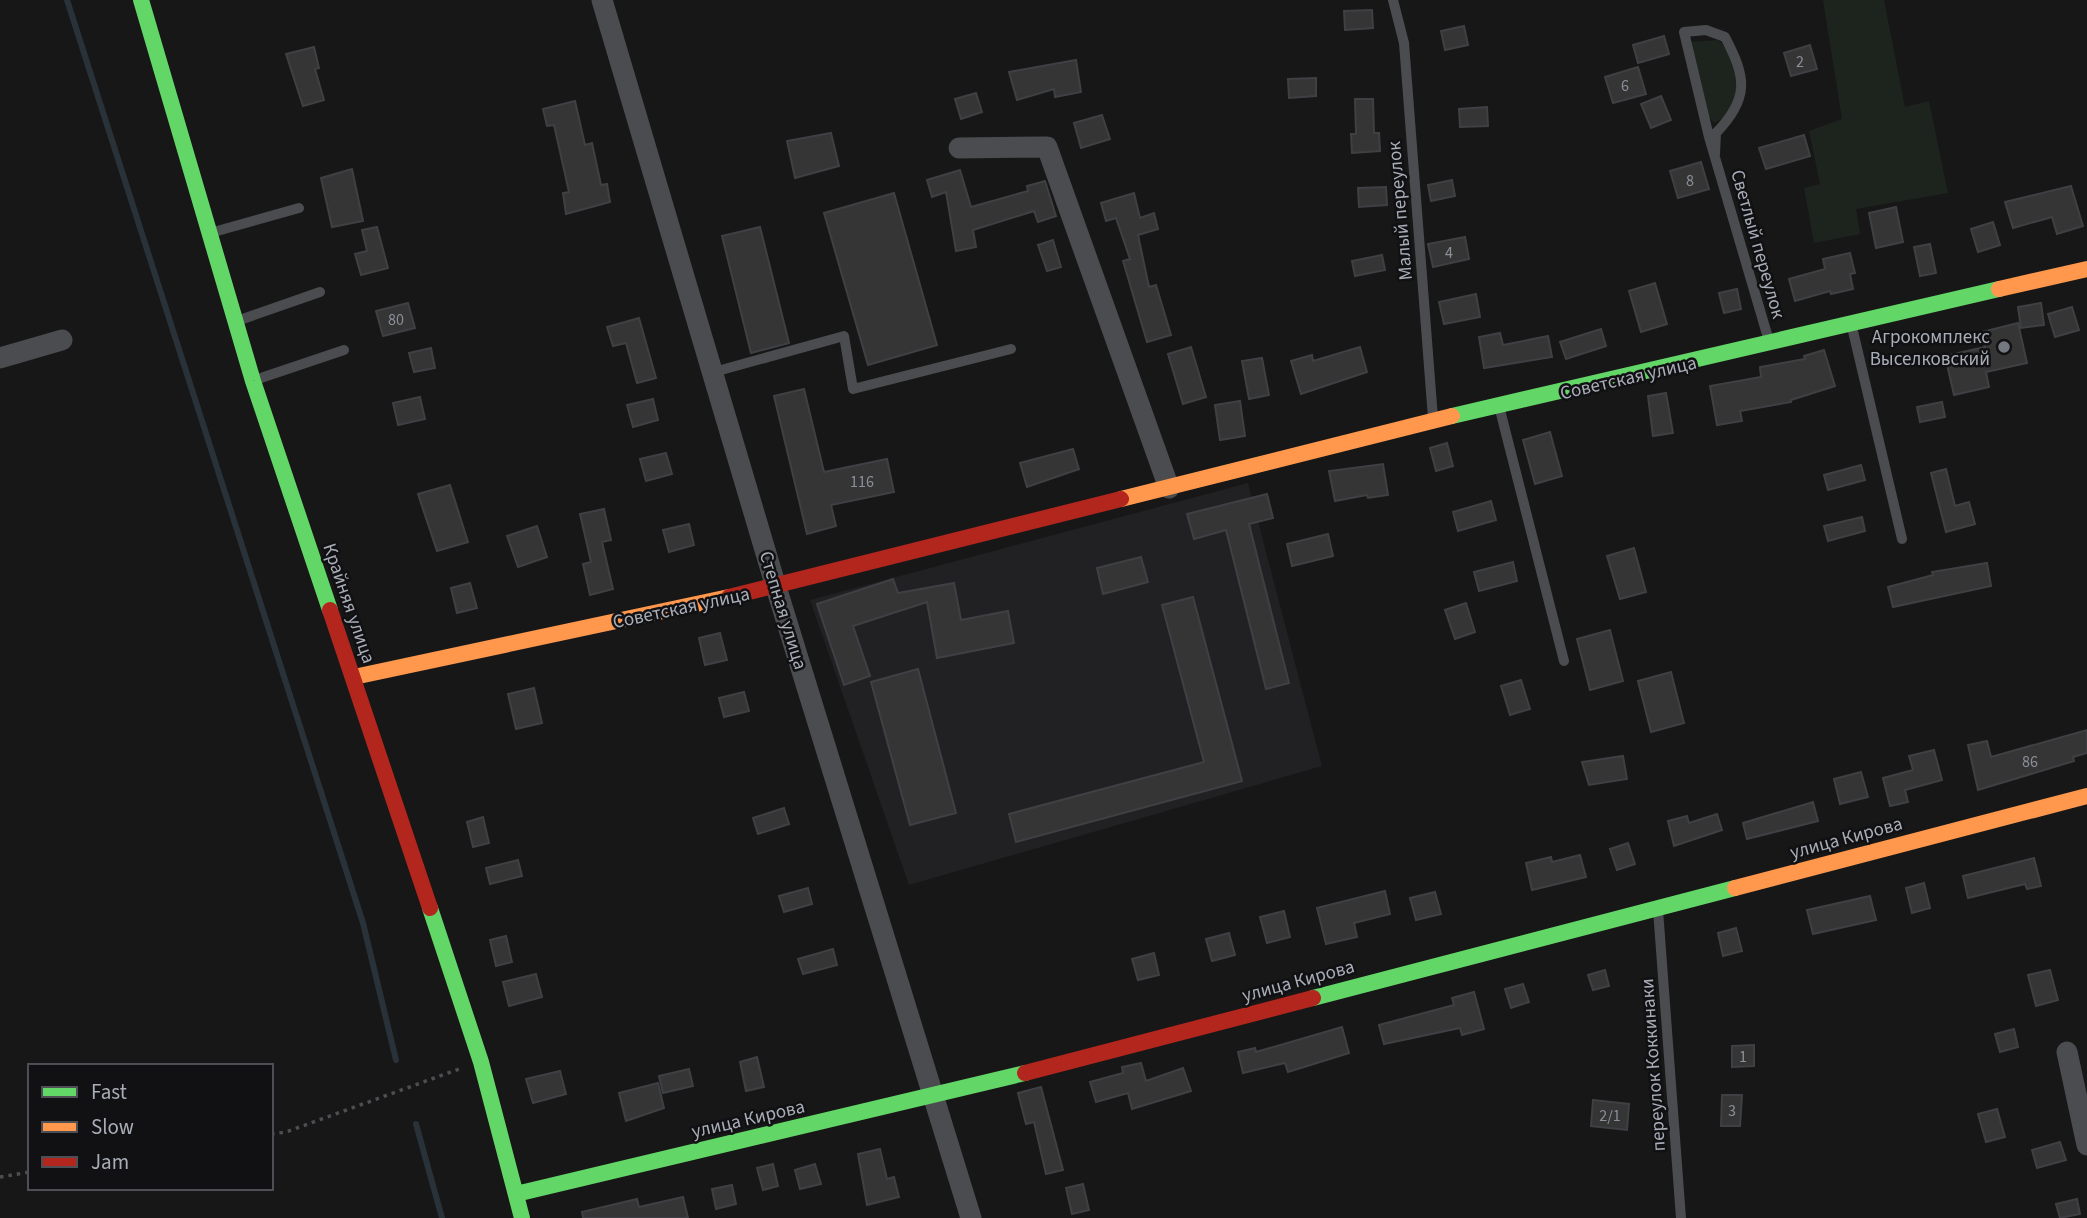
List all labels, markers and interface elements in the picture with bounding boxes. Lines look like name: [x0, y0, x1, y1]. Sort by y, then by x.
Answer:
house number: 2: [1796, 51, 1804, 73]
house number: 6: [1621, 75, 1629, 97]
street label: Малый переулок: [1381, 140, 1420, 281]
street label: Светлый переулок: [1723, 167, 1792, 323]
house number: 8: [1686, 170, 1694, 192]
house number: 4: [1445, 242, 1453, 264]
house number: 80: [388, 309, 404, 331]
place label: Агрокомплекс Выселковский: [1870, 324, 1990, 373]
marker: Агрокомплекс Выселковский: [1996, 339, 2012, 355]
street label: Советская улица: [1557, 350, 1699, 407]
house number: 116: [850, 471, 874, 493]
street label: Крайняя улица: [315, 540, 382, 667]
street label: Степная улица: [752, 548, 813, 673]
street label: Советская улица: [610, 581, 752, 636]
house number: 86: [2022, 751, 2038, 773]
street label: улица Кирова: [1787, 810, 1906, 866]
street label: улица Кирова: [1239, 953, 1358, 1009]
street label: переулок Коккинаки: [1634, 977, 1673, 1152]
house number: 1: [1739, 1046, 1747, 1068]
legend: [28, 1064, 273, 1190]
text: Fast: [91, 1077, 127, 1107]
street label: улица Кирова: [689, 1093, 808, 1146]
house number: 3: [1728, 1100, 1736, 1122]
house number: 2/1: [1599, 1105, 1621, 1127]
text: Slow: [91, 1112, 134, 1142]
text: Jam: [91, 1147, 129, 1177]

